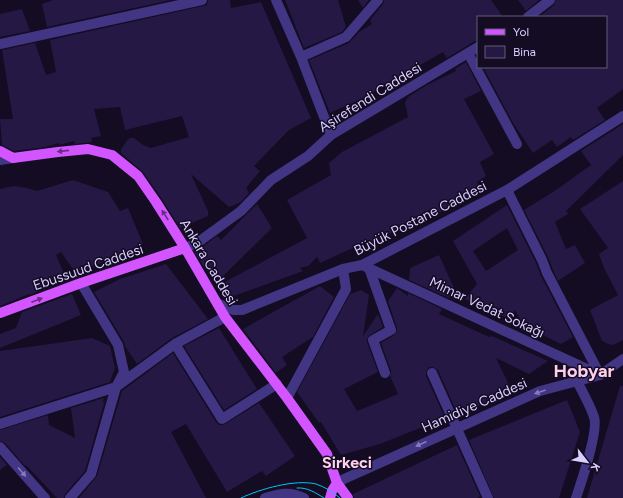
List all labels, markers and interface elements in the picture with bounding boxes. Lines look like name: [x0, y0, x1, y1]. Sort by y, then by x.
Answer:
legend: [477, 16, 607, 68]
text: Yol: [513, 25, 529, 39]
text: Bina: [513, 45, 536, 59]
street label: Aşirefendi Caddesi: [316, 59, 425, 136]
one-way arrow: [57, 148, 69, 155]
street label: Büyük Postane Caddesi: [351, 178, 489, 259]
one-way arrow: [161, 209, 168, 221]
street label: Ankara Caddesi: [176, 216, 241, 308]
street label: Ebussuud Caddesi: [31, 241, 146, 294]
street label: Mimar Vedat Sokağı: [426, 273, 547, 342]
one-way arrow: [31, 296, 43, 302]
district label: Hobyar: [554, 360, 615, 382]
street label: Hamidiye Caddesi: [419, 375, 530, 436]
one-way arrow: [533, 389, 545, 395]
one-way arrow: [415, 441, 426, 447]
north arrow: [567, 442, 607, 482]
district label: Sirkeci: [322, 453, 372, 472]
text: K: [587, 460, 603, 474]
one-way arrow: [18, 467, 27, 478]

